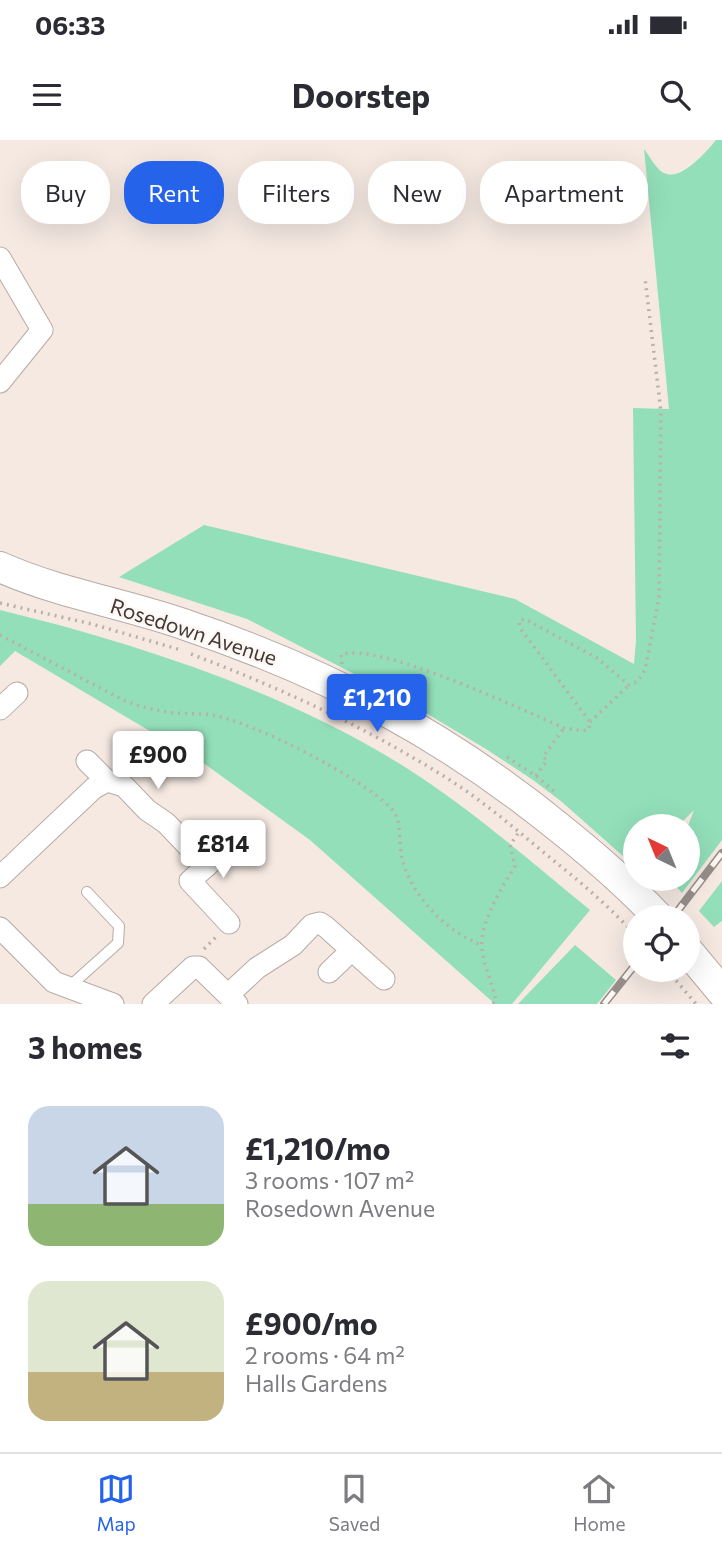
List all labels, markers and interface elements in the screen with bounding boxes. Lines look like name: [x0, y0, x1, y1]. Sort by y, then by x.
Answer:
text: 06:33: [35, 9, 105, 40]
text: Doorstep: [292, 75, 430, 115]
icon: menu: [28, 76, 66, 114]
icon: search: [656, 76, 694, 114]
chip: Buy: [21, 161, 110, 224]
chip: Rent: [124, 161, 224, 224]
chip: Filters: [238, 161, 354, 224]
chip: New: [368, 161, 466, 224]
chip: Apartment: [480, 161, 648, 224]
street label: Rosedown Avenue: [108, 592, 280, 670]
pin: £1,210: [320, 674, 434, 734]
text: £1,210: [343, 683, 411, 711]
pin: £900: [117, 732, 199, 791]
text: £900: [129, 740, 187, 768]
north arrow: [623, 814, 700, 891]
map controls: [623, 814, 700, 982]
pin: £814: [182, 820, 264, 880]
text: £814: [197, 829, 249, 857]
button: locate: [623, 905, 700, 982]
icon: filters: [656, 1027, 694, 1065]
text: 3 homes: [28, 1028, 142, 1065]
text: £1,210/mo: [245, 1129, 390, 1166]
icon: home: [84, 1134, 168, 1218]
text: 3 rooms · 107 m²: [245, 1166, 414, 1194]
text: Rosedown Avenue: [245, 1194, 435, 1222]
text: £900/mo: [245, 1304, 378, 1341]
icon: home: [84, 1309, 168, 1393]
text: 2 rooms · 64 m²: [245, 1341, 405, 1369]
text: Halls Gardens: [245, 1369, 388, 1397]
tab: Map: [97, 1470, 136, 1535]
tab: Saved: [329, 1470, 380, 1535]
tab: Home: [573, 1470, 625, 1535]

